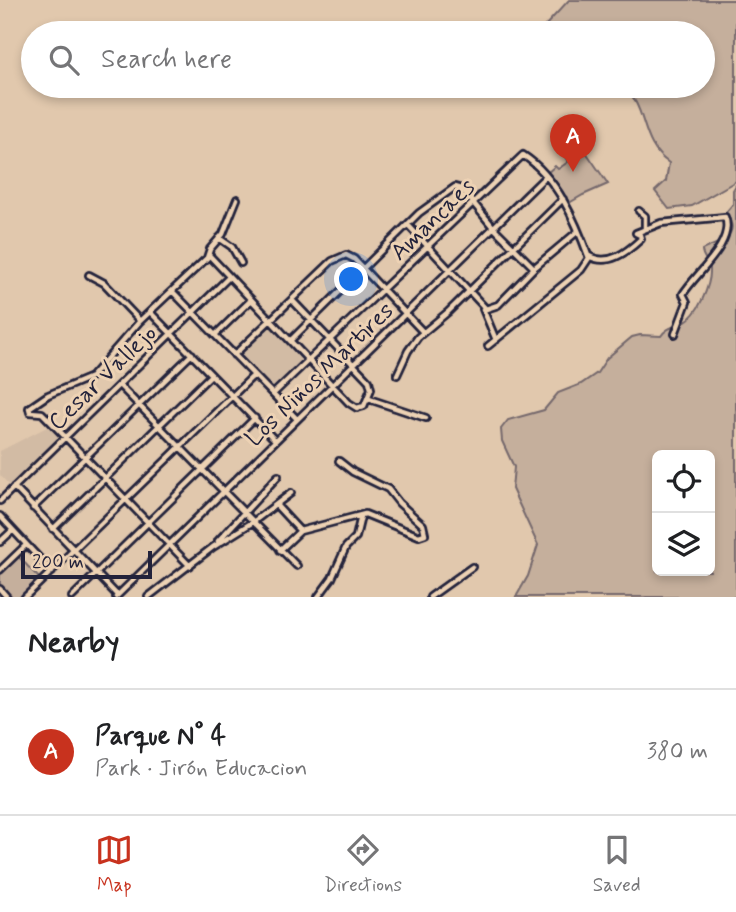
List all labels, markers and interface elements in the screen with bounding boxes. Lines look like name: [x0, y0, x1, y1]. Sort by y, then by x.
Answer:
search box: [21, 21, 715, 98]
icon: search: [45, 41, 83, 79]
text: Search here: [101, 43, 232, 77]
pin: A: [550, 114, 596, 172]
street label: Amancaes: [384, 172, 482, 268]
your location: [334, 262, 368, 296]
street label: Los Niños Martires: [239, 296, 401, 454]
street label: Cesar Vallejo: [42, 319, 164, 438]
map controls: [652, 450, 715, 576]
button: locate: [652, 450, 715, 513]
button: layers: [652, 513, 715, 576]
scale bar: [21, 548, 152, 580]
text: 200 m: [32, 550, 84, 575]
text: Nearby: [28, 623, 119, 662]
text: Parque N° 4: [95, 720, 226, 754]
text: A: [43, 737, 59, 767]
text: 380 m: [647, 737, 708, 767]
text: Park · Jirón Educacion: [95, 754, 307, 784]
tab: Map: [95, 831, 133, 898]
tab: Directions: [324, 831, 402, 898]
tab: Saved: [593, 831, 641, 898]

